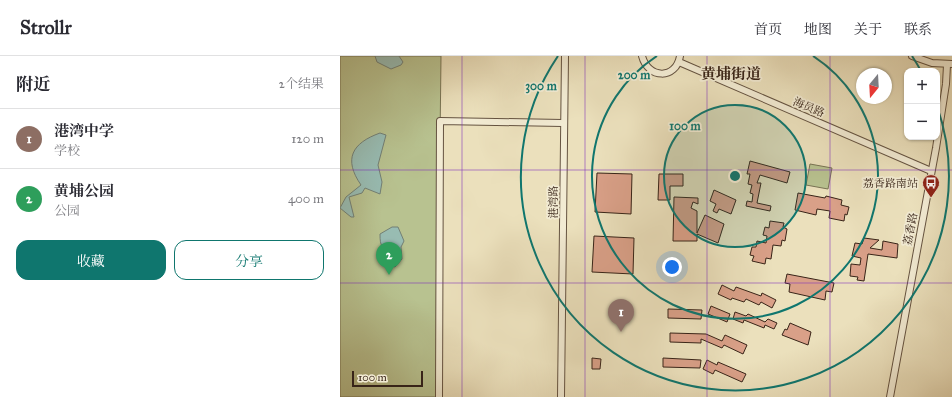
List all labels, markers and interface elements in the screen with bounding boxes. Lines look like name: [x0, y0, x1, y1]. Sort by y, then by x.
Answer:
text: Strollr: [20, 16, 72, 39]
text: 首页: [754, 21, 782, 38]
text: 地图: [804, 21, 832, 38]
text: 关于: [854, 21, 882, 38]
text: 联系: [904, 21, 932, 38]
district label: 黄埔街道: [701, 65, 761, 83]
text: 200 m: [618, 68, 651, 82]
north arrow: [856, 68, 892, 104]
map controls: [904, 68, 940, 140]
button: +: [904, 68, 940, 104]
text: 附近: [16, 74, 50, 95]
text: 2个结果: [279, 76, 324, 92]
text: 300 m: [525, 79, 558, 94]
street label: 海员路: [791, 95, 827, 120]
button: −: [904, 104, 940, 140]
text: 100 m: [669, 119, 702, 133]
text: 港湾中学: [54, 122, 114, 140]
text: 1: [26, 131, 32, 147]
text: 120 m: [291, 131, 324, 147]
text: 学校: [54, 143, 80, 159]
centre of rings: [728, 169, 742, 183]
bus stop icon: 荔香路南站: [921, 173, 941, 198]
place label: 荔香路南站: [863, 177, 918, 190]
text: 黄埔公园: [54, 182, 114, 200]
street label: 港湾路: [547, 186, 560, 219]
text: 2: [26, 191, 32, 207]
text: 400 m: [288, 191, 324, 207]
text: 公园: [54, 203, 80, 219]
street label: 荔香路: [901, 212, 920, 247]
button: 收藏: [16, 240, 166, 280]
button: 分享: [174, 240, 324, 280]
pin: 2: [376, 242, 402, 275]
your location: [662, 257, 682, 277]
pin: 1: [608, 299, 634, 332]
scale bar: [352, 369, 423, 388]
text: 100 m: [358, 371, 387, 384]

